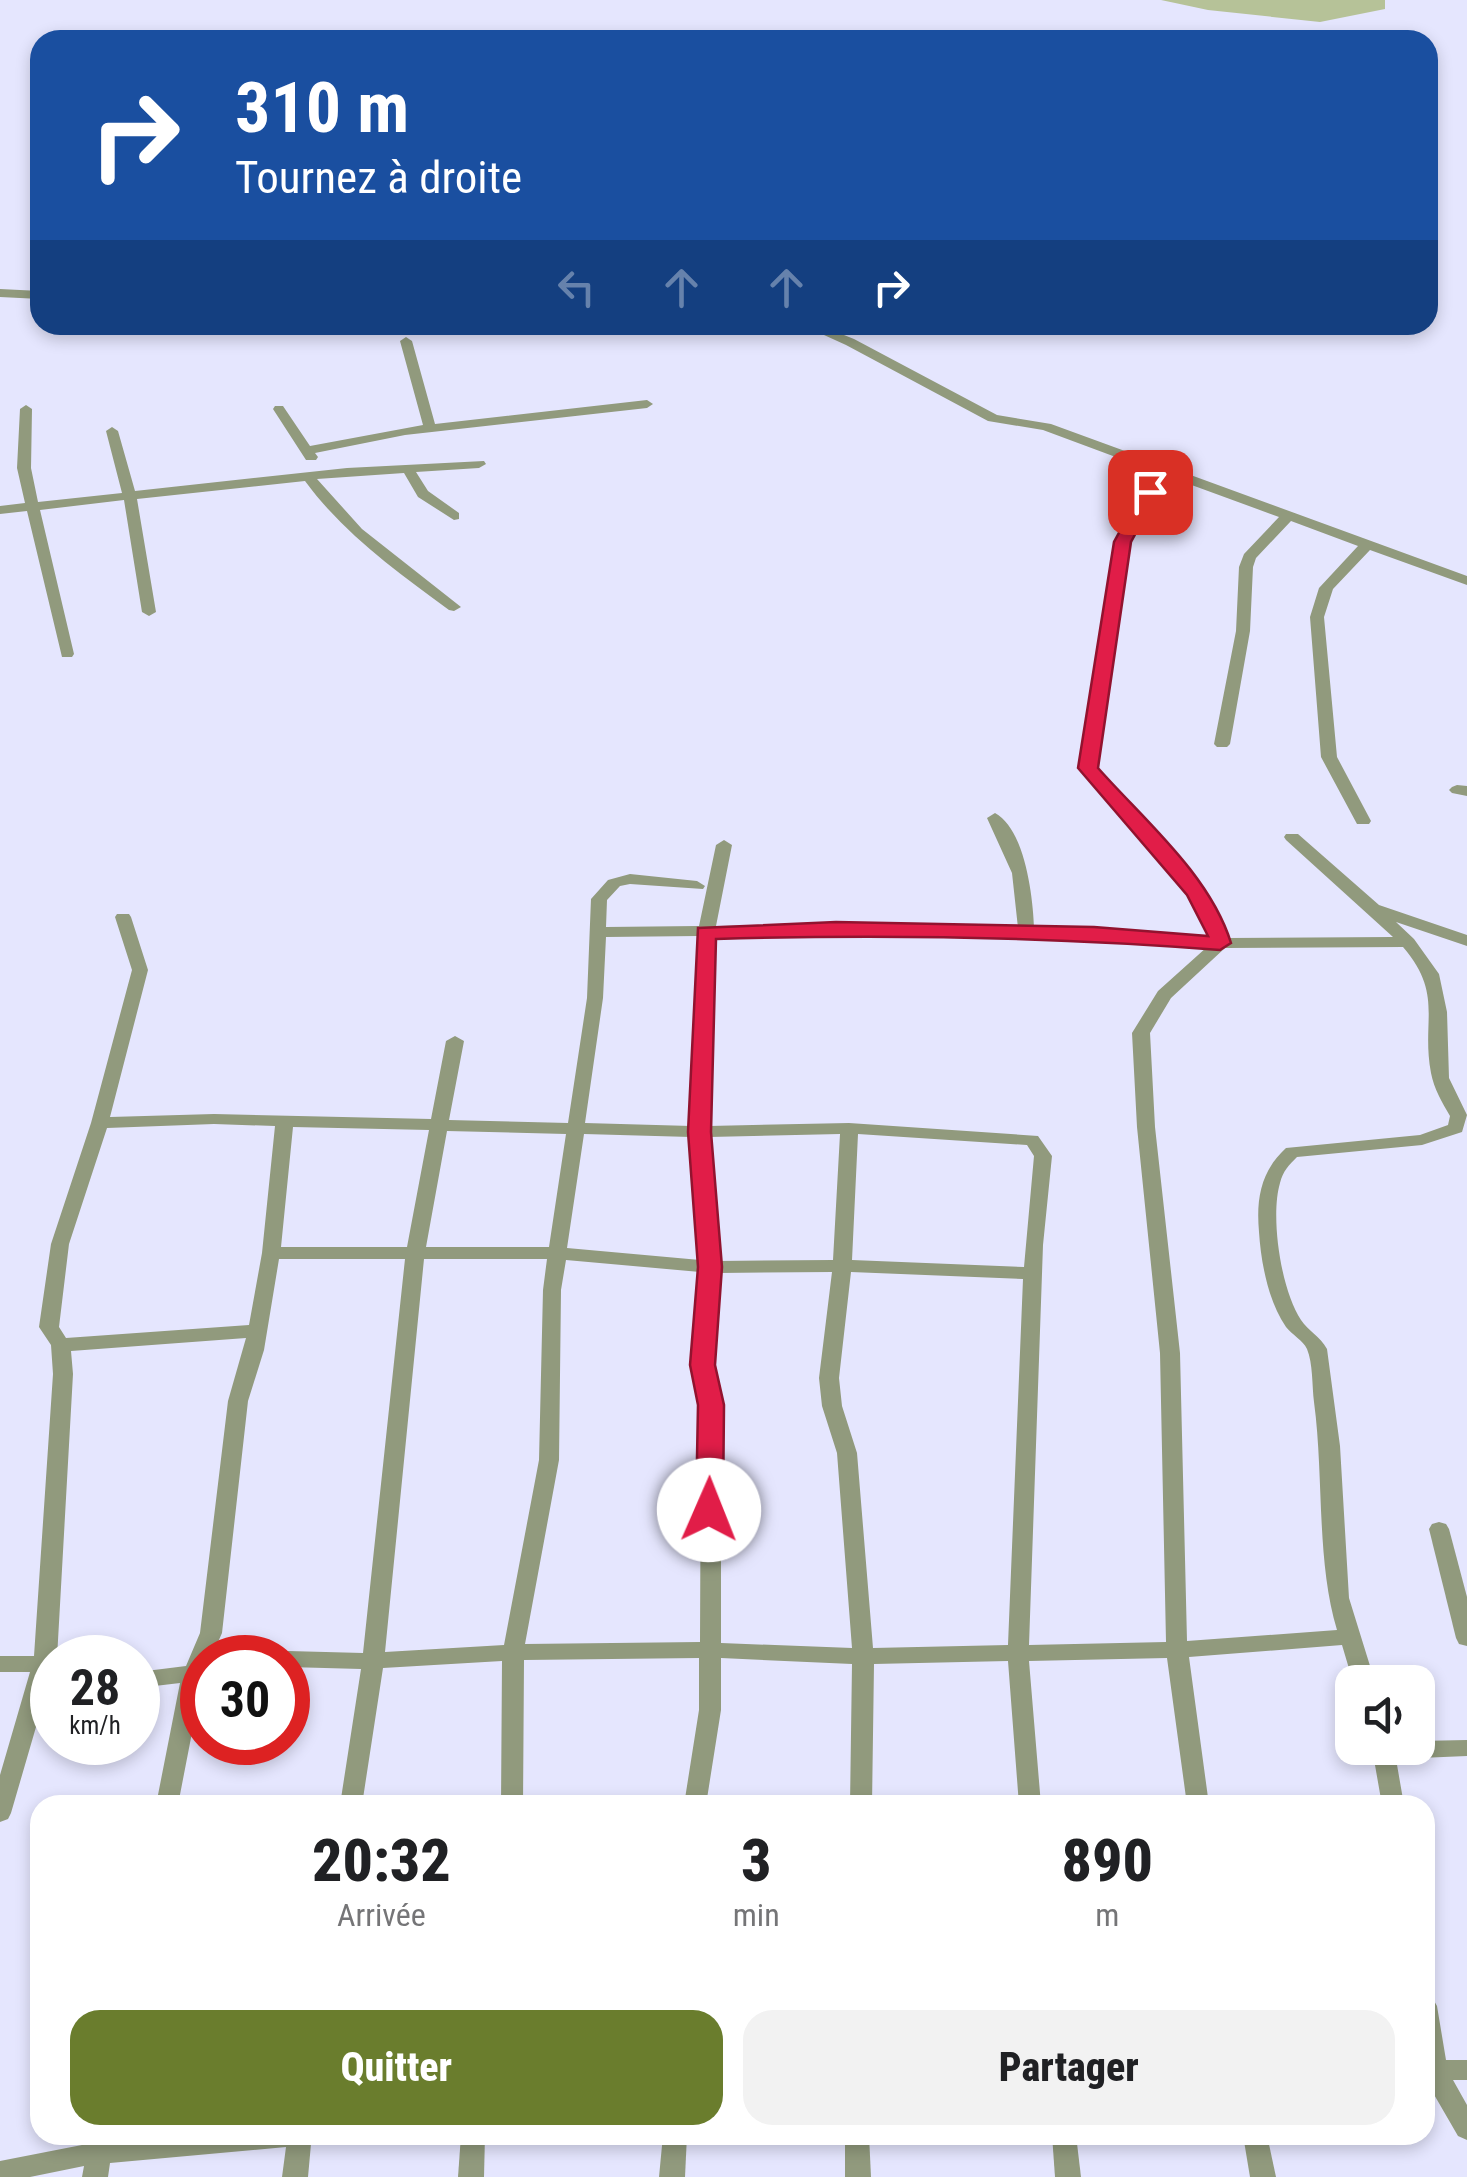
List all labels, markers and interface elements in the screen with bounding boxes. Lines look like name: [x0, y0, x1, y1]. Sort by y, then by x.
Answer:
text: 310 m: [235, 67, 409, 149]
icon: right: [70, 70, 200, 200]
text: Tournez à droite: [235, 151, 522, 204]
icon: left: [549, 260, 604, 315]
icon: ahead: [654, 260, 709, 315]
icon: ahead: [759, 260, 814, 315]
icon: right: [864, 260, 919, 315]
pin: [1108, 450, 1193, 535]
icon: arrive: [1123, 465, 1178, 520]
position arrow: [657, 1458, 761, 1562]
speed limit sign: 30: [180, 1635, 310, 1765]
text: 28: [70, 1659, 120, 1717]
map controls: [1335, 1665, 1435, 1765]
button: sound: [1335, 1665, 1435, 1765]
text: km/h: [69, 1711, 121, 1740]
text: 20:32: [312, 1825, 451, 1896]
text: 3: [741, 1825, 771, 1896]
text: 890: [1062, 1825, 1153, 1896]
text: Arrivée: [337, 1896, 426, 1934]
text: min: [733, 1896, 780, 1934]
text: m: [1095, 1896, 1119, 1934]
button: Quitter: [70, 2010, 723, 2125]
button: Partager: [743, 2010, 1395, 2125]

